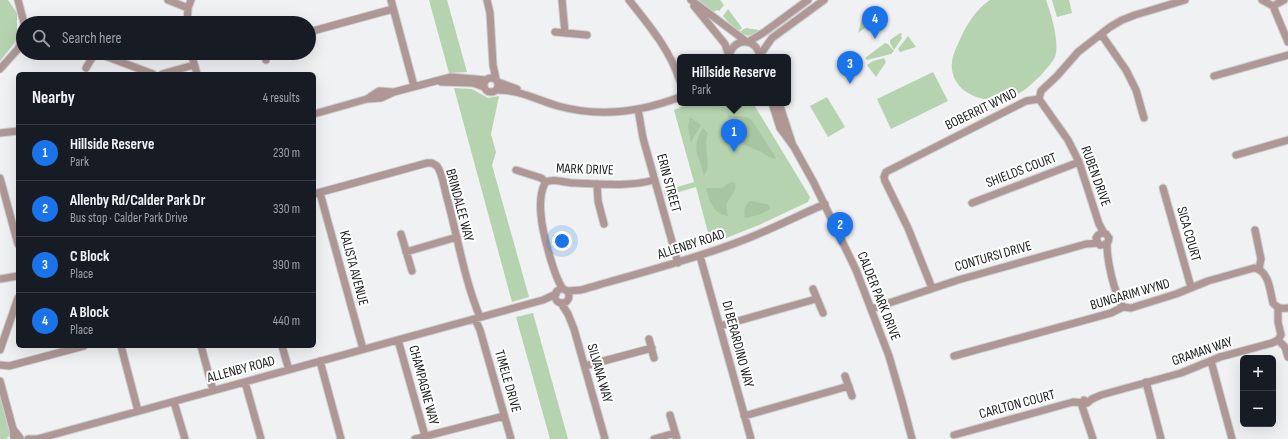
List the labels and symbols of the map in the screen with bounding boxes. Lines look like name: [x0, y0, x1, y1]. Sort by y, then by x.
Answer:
pin: 4: [862, 6, 888, 39]
pin: 3: [837, 51, 863, 84]
street label: BOBERRIT WYND: [942, 84, 1020, 134]
pin: 1: [721, 119, 747, 152]
street label: RUBEN DRIVE: [1077, 144, 1115, 209]
street label: SHIELDS COURT: [983, 149, 1059, 191]
street label: ERIN STREET: [653, 152, 685, 214]
street label: MARK DRIVE: [556, 159, 614, 179]
street label: BRINDALEE WAY: [442, 167, 478, 243]
street label: SICA COURT: [1173, 205, 1205, 264]
pin: 2: [827, 212, 853, 245]
street label: ALLENBY ROAD: [654, 225, 727, 263]
street label: KALISTA AVENUE: [336, 229, 372, 308]
your location: [552, 231, 572, 251]
street label: CONTURSI DRIVE: [953, 237, 1034, 275]
street label: CALDER PARK DRIVE: [853, 249, 905, 343]
street label: BUNGARIM WYND: [1088, 274, 1172, 313]
street label: DI BERARDINO WAY: [718, 299, 758, 389]
street label: GRAMAN WAY: [1169, 333, 1235, 369]
street label: SILVANA WAY: [583, 342, 617, 405]
street label: CHAMPAGNE WAY: [405, 343, 443, 427]
street label: TIMELE DRIVE: [491, 348, 525, 414]
street label: ALLENBY ROAD: [204, 352, 277, 386]
street label: CARLTON COURT: [977, 386, 1057, 422]

